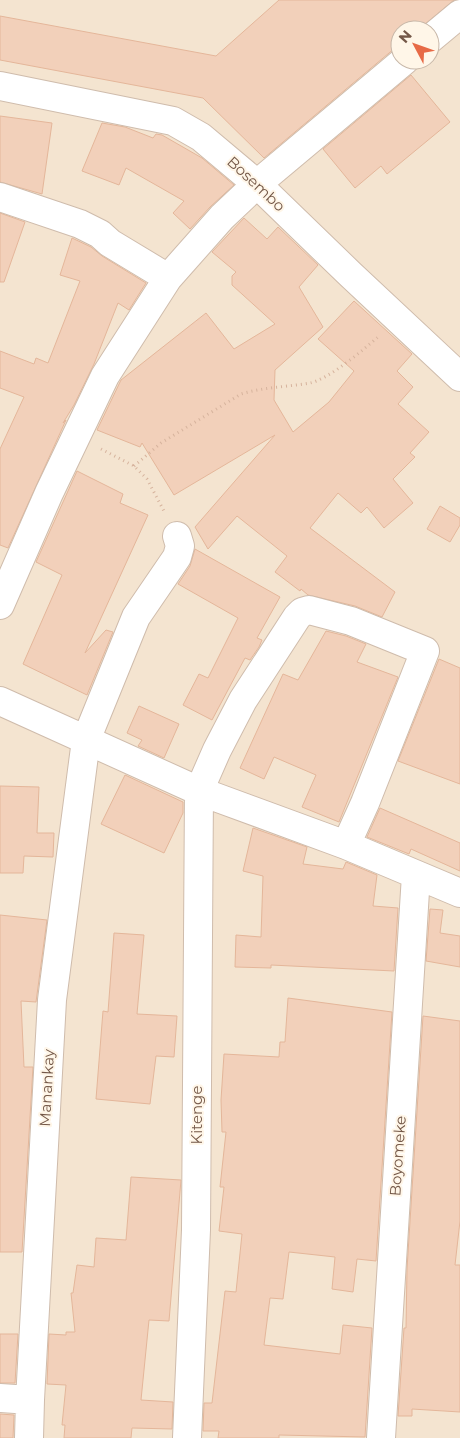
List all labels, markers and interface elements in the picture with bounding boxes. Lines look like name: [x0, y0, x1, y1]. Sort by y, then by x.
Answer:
north arrow: [390, 20, 440, 70]
text: N: [395, 26, 416, 47]
street label: Bosembo: [223, 152, 289, 215]
street label: Manankay: [35, 1048, 58, 1127]
street label: Kitenge: [187, 1086, 206, 1144]
street label: Boyomeke: [385, 1115, 410, 1197]

